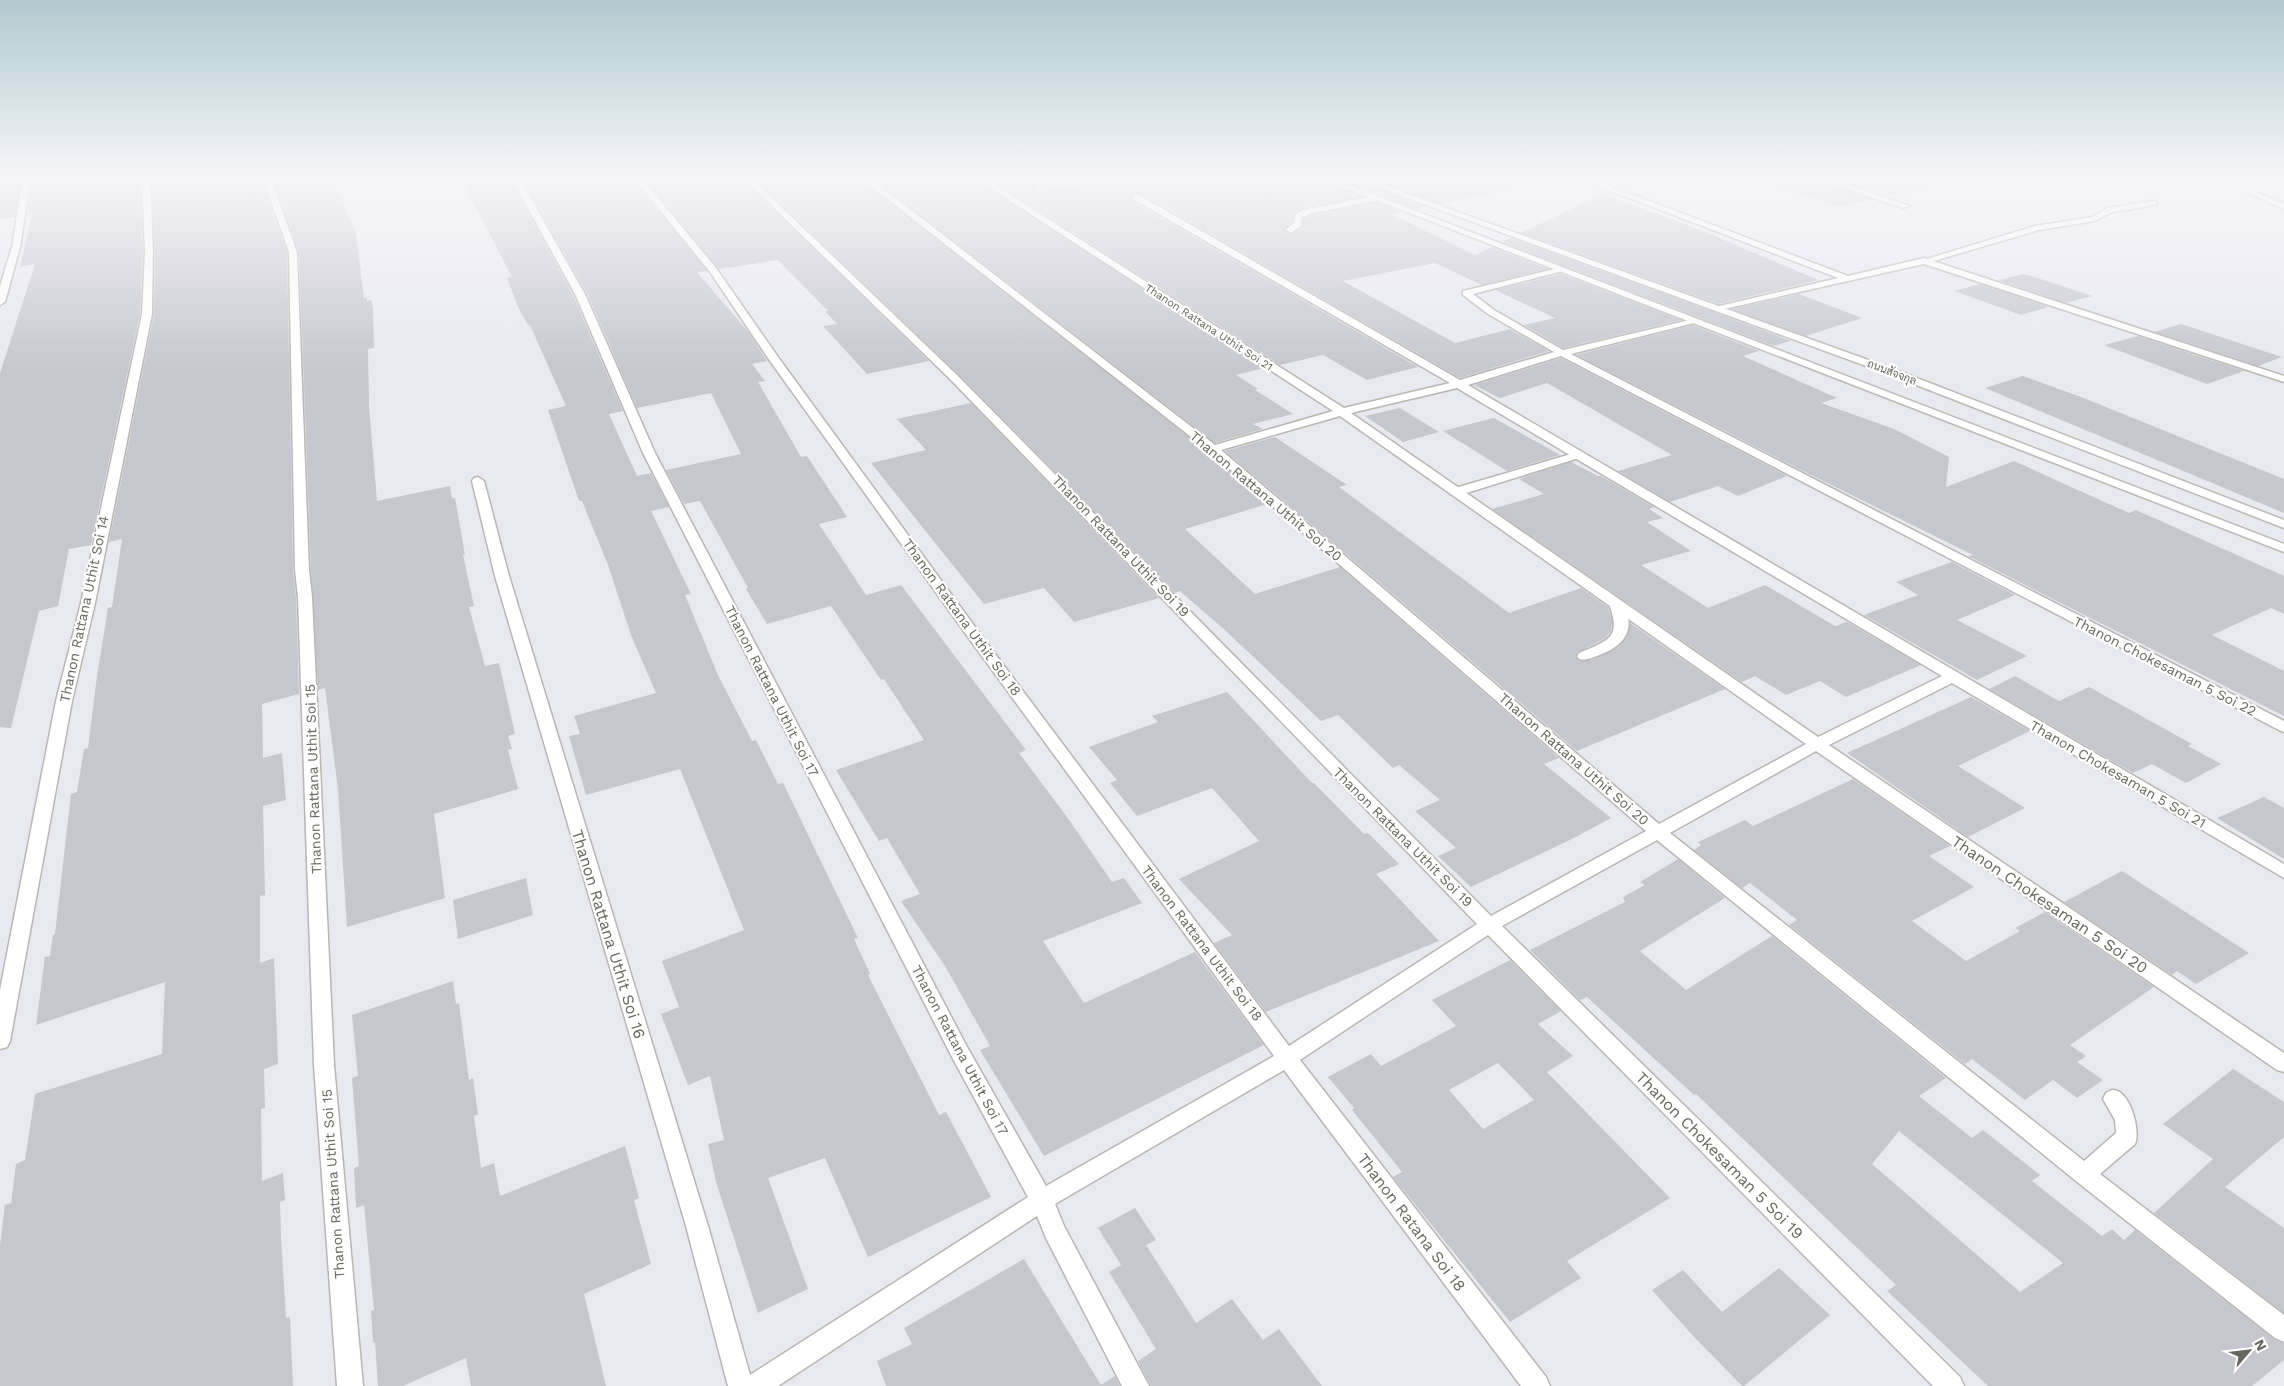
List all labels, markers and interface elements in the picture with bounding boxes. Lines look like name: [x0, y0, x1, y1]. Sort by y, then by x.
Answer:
street label: Thanon Rattana Uthit Soi 21: [1142, 281, 1275, 374]
street label: ถนนสัจจกุล: [1865, 356, 1919, 390]
street label: Thanon Rattana Uthit Soi 20: [1187, 428, 1345, 564]
street label: Thanon Rattana Uthit Soi 19: [1049, 472, 1193, 620]
street label: Thanon Rattana Uthit Soi 14: [56, 514, 112, 704]
street label: Thanon Rattana Uthit Soi 18: [900, 535, 1024, 699]
street label: Thanon Rattana Uthit Soi 17: [722, 603, 822, 779]
street label: Thanon Chokesaman 5 Soi 22: [2071, 613, 2259, 719]
street label: Thanon Rattana Uthit Soi 15: [302, 684, 324, 874]
street label: Thanon Rattana Uthit Soi 20: [1496, 689, 1652, 829]
street label: Thanon Chokesaman 5 Soi 21: [2027, 717, 2209, 831]
street label: Thanon Rattana Uthit Soi 19: [1330, 764, 1476, 910]
street label: Thanon Rattana Uthit Soi 16: [568, 827, 649, 1041]
street label: Thanon Chokesaman 5 Soi 20: [1948, 832, 2151, 977]
street label: Thanon Rattana Uthit Soi 18: [1138, 862, 1266, 1024]
street label: Thanon Rattana Uthit Soi 17: [908, 962, 1012, 1138]
street label: Thanon Chokesaman 5 Soi 19: [1632, 1068, 1807, 1243]
street label: Thanon Rattana Uthit Soi 15: [318, 1089, 348, 1279]
street label: Thanon Ratana Soi 18: [1354, 1150, 1470, 1295]
north arrow: [2224, 1326, 2274, 1376]
text: N: [2251, 1337, 2270, 1353]

